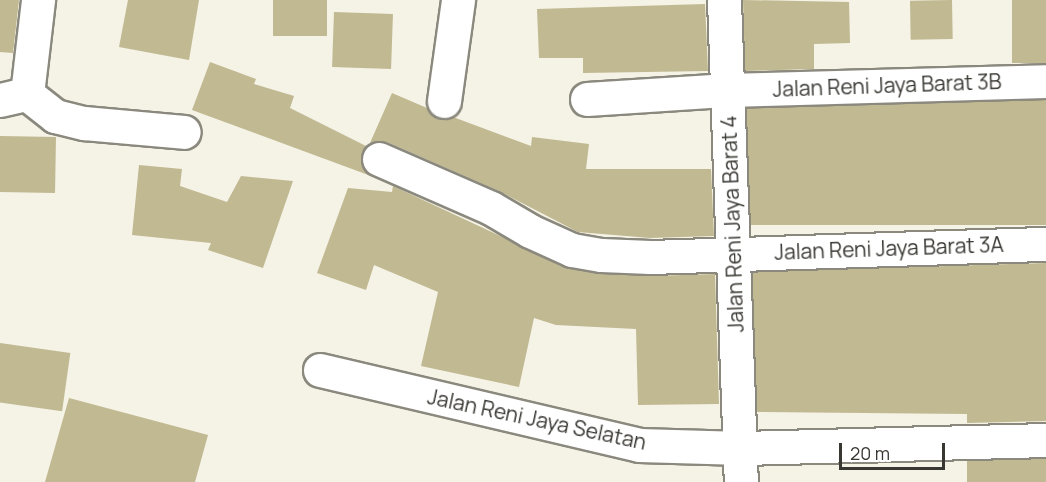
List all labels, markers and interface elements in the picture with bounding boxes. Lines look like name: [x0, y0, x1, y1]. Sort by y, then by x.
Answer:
street label: Jalan Reni Jaya Barat 3B: [772, 68, 1002, 102]
street label: Jalan Reni Jaya Barat 4: [716, 115, 748, 333]
street label: Jalan Reni Jaya Barat 3A: [774, 231, 1004, 265]
street label: Jalan Reni Jaya Selatan: [425, 383, 649, 455]
scale bar: [842, 431, 948, 469]
text: 20 m: [850, 441, 890, 465]

